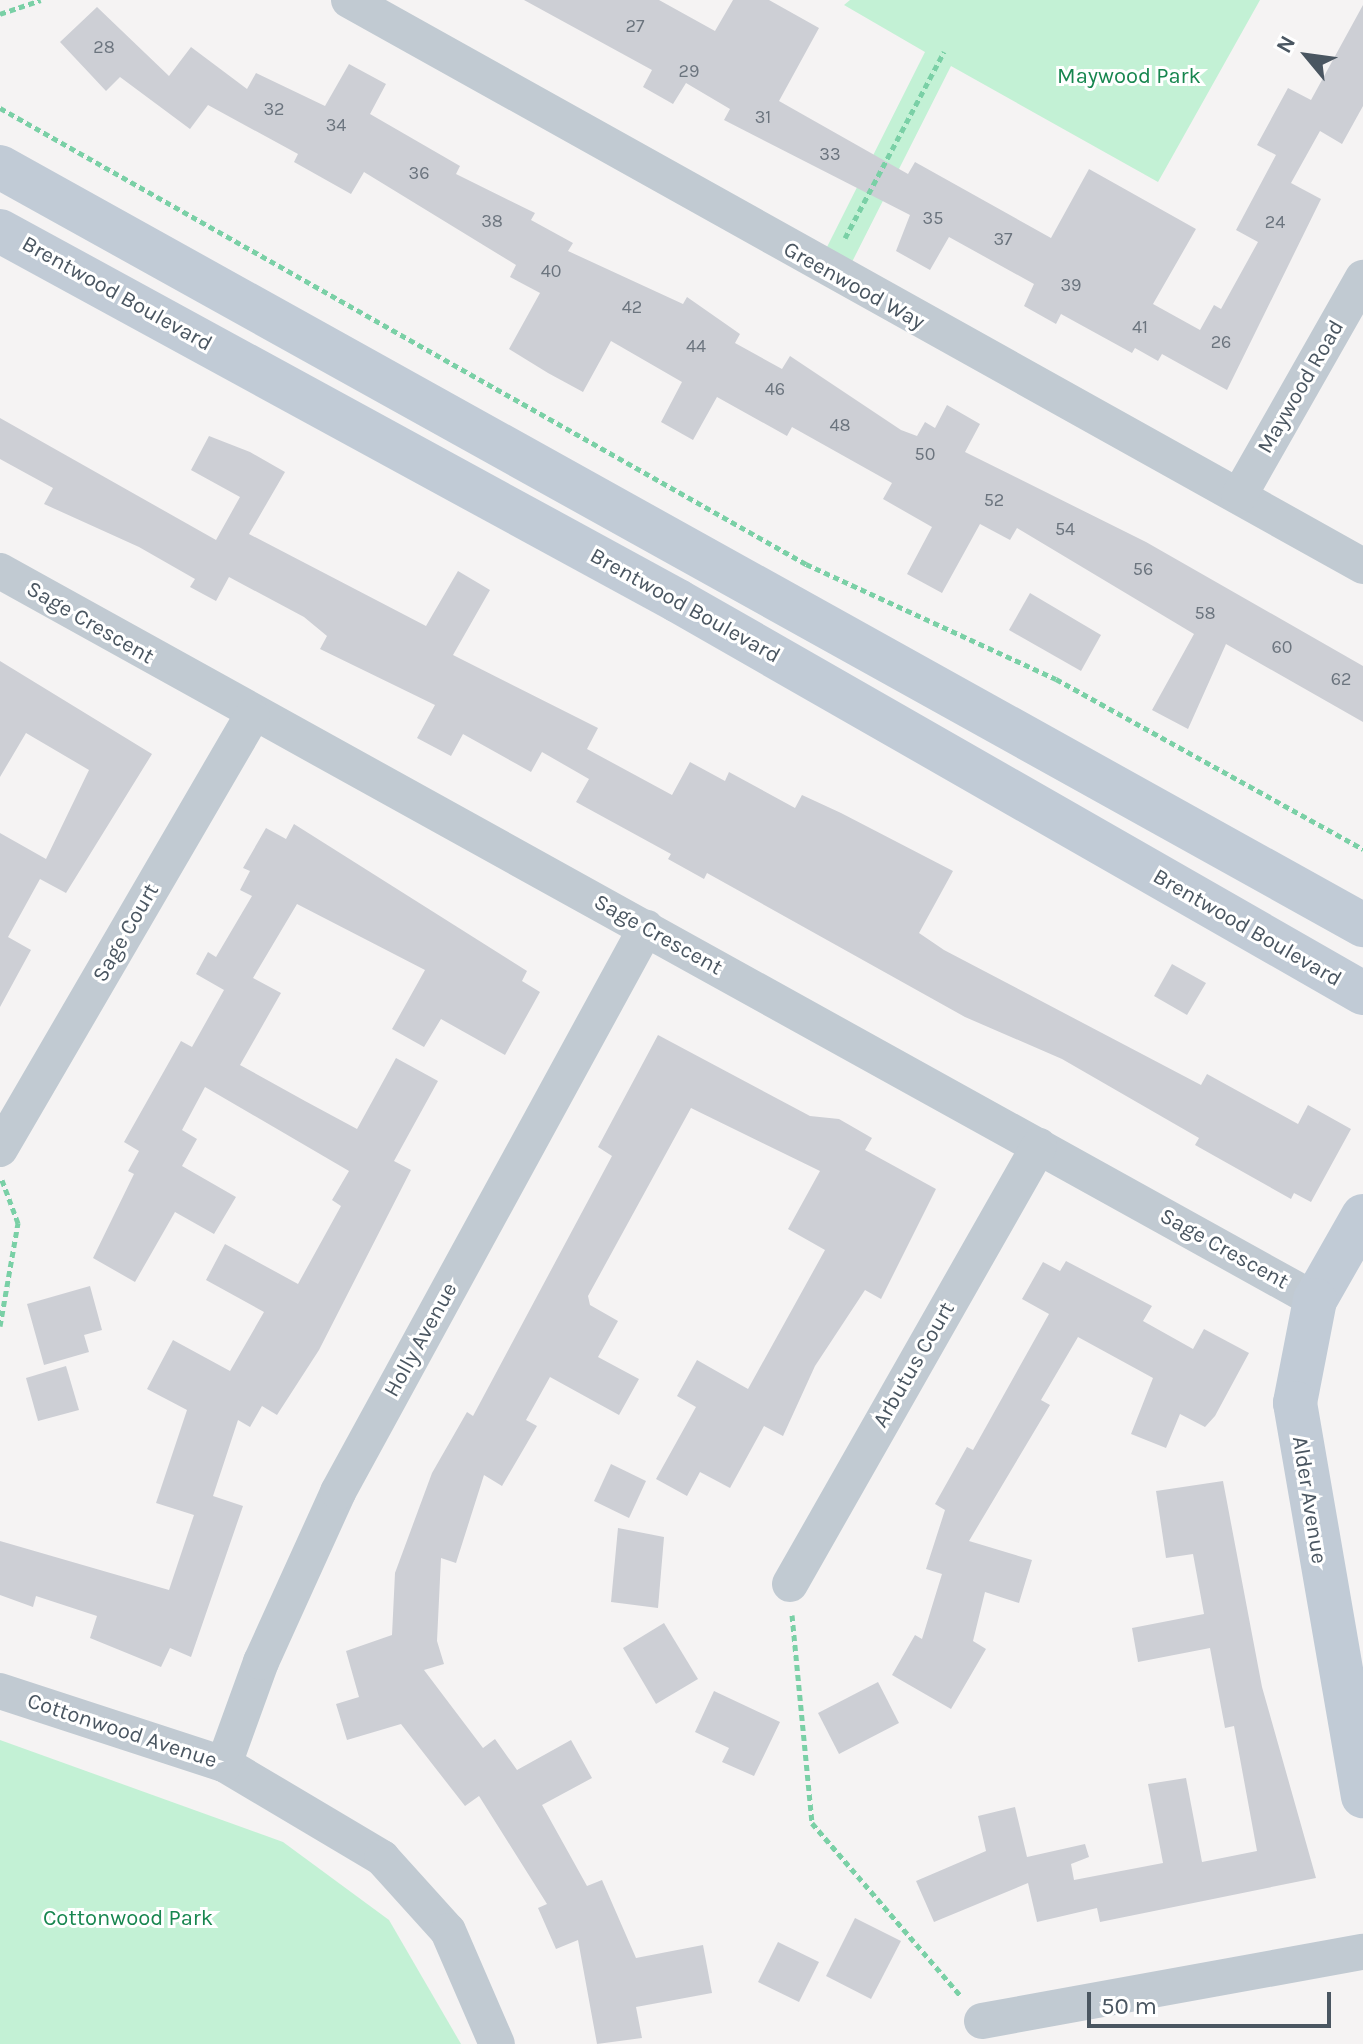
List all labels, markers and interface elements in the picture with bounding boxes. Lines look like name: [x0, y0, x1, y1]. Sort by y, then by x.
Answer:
house number: 27: [626, 15, 644, 37]
north arrow: [1267, 16, 1347, 96]
text: N: [1271, 31, 1301, 58]
house number: 28: [93, 36, 115, 58]
house number: 29: [679, 60, 699, 82]
park label: Maywood Park: [1057, 64, 1201, 90]
house number: 32: [263, 98, 285, 120]
house number: 31: [755, 106, 771, 128]
house number: 34: [326, 114, 346, 136]
house number: 33: [819, 143, 841, 165]
house number: 36: [409, 162, 429, 184]
house number: 35: [923, 207, 943, 229]
house number: 38: [481, 210, 503, 232]
house number: 24: [1265, 211, 1285, 233]
house number: 37: [993, 228, 1013, 250]
street label: Brentwood Boulevard: [17, 231, 217, 357]
street label: Greenwood Way: [779, 236, 929, 336]
house number: 40: [541, 260, 561, 282]
house number: 39: [1060, 274, 1082, 296]
house number: 42: [622, 296, 642, 318]
house number: 41: [1132, 316, 1148, 338]
street label: Maywood Road: [1252, 316, 1350, 458]
house number: 26: [1211, 331, 1231, 353]
house number: 44: [686, 335, 706, 357]
house number: 46: [765, 378, 785, 400]
house number: 48: [829, 414, 851, 436]
house number: 50: [915, 443, 935, 465]
house number: 52: [984, 489, 1004, 511]
house number: 54: [1055, 518, 1075, 540]
street label: Brentwood Boulevard: [585, 543, 785, 669]
house number: 56: [1133, 558, 1153, 580]
street label: Sage Crescent: [22, 576, 158, 670]
house number: 58: [1194, 602, 1216, 624]
house number: 60: [1272, 636, 1292, 658]
house number: 62: [1331, 668, 1351, 690]
street label: Brentwood Boulevard: [1148, 863, 1346, 993]
street label: Sage Court: [87, 879, 165, 987]
street label: Sage Crescent: [589, 889, 727, 981]
street label: Sage Crescent: [1155, 1203, 1293, 1295]
street label: Holly Avenue: [379, 1278, 463, 1402]
street label: Arbutus Court: [867, 1298, 961, 1432]
street label: Alder Avenue: [1286, 1434, 1332, 1566]
street label: Cottonwood Avenue: [24, 1688, 220, 1774]
park label: Cottonwood Park: [43, 1906, 213, 1932]
scale bar: [1091, 1976, 1335, 2026]
text: 50 m: [1101, 1992, 1157, 2020]

